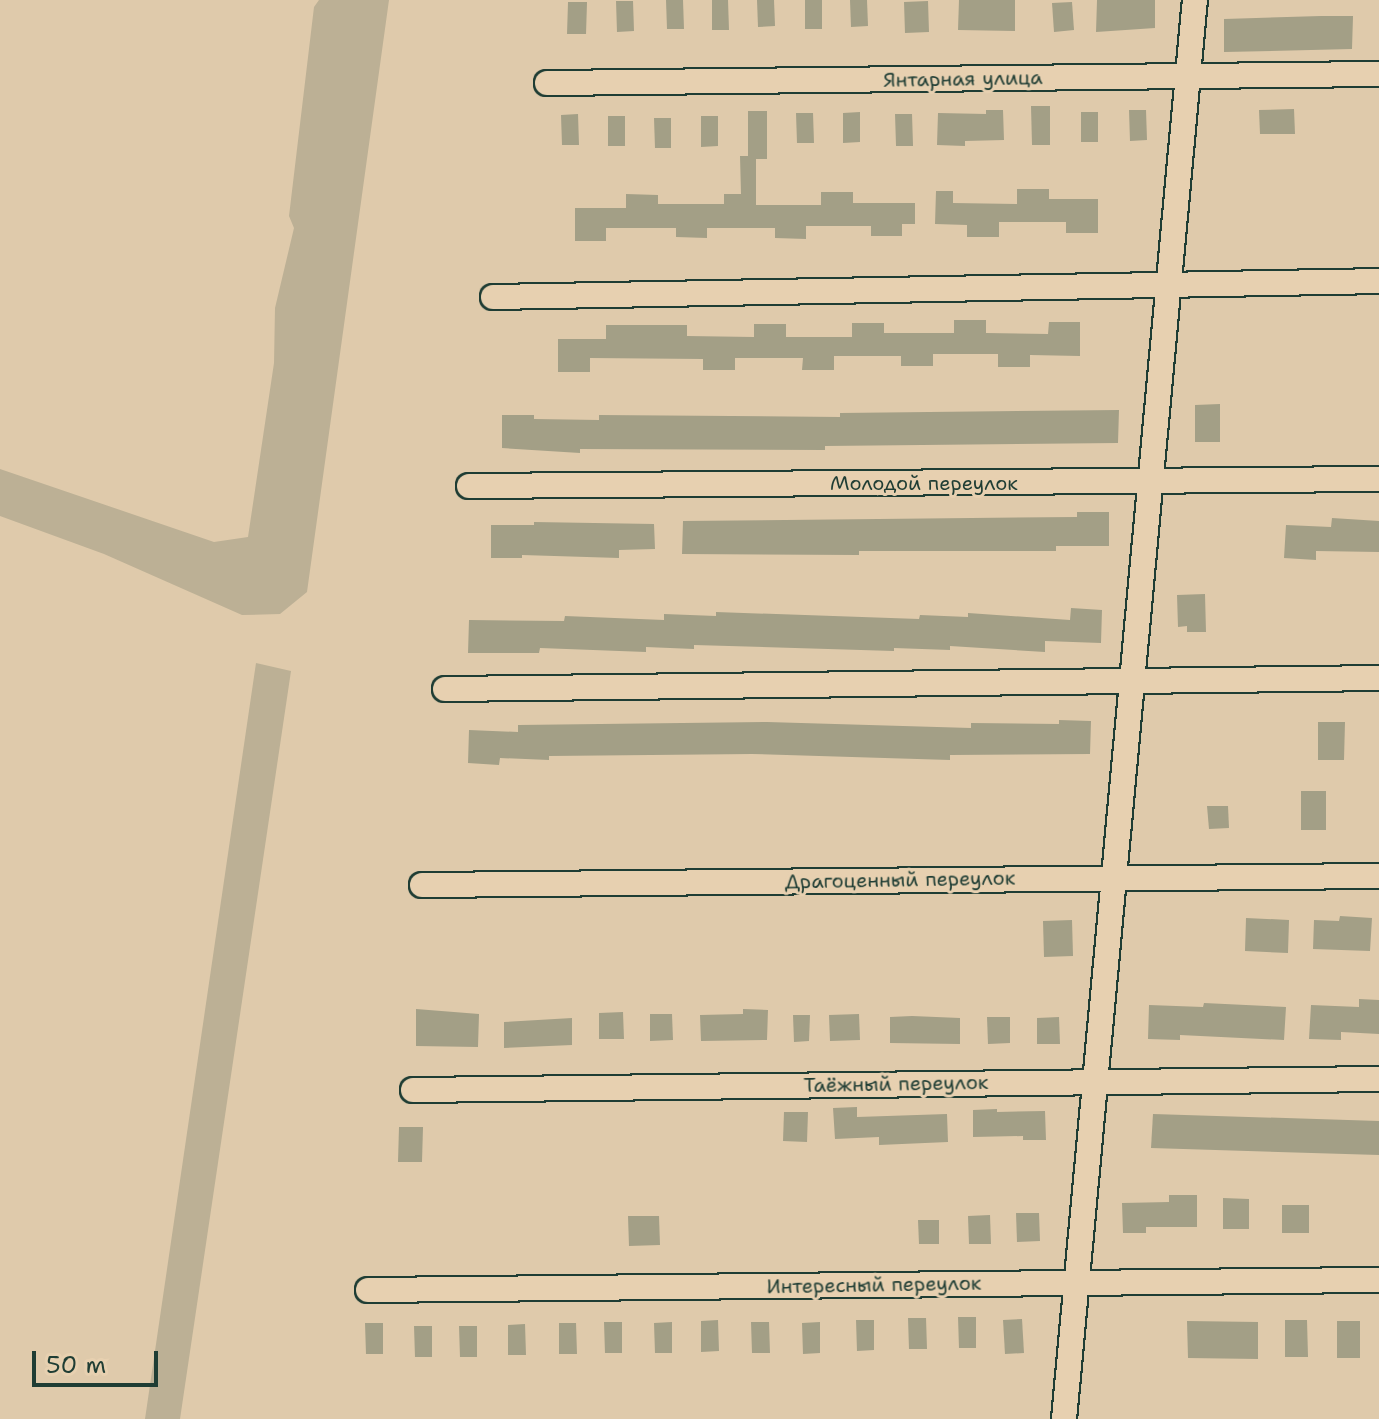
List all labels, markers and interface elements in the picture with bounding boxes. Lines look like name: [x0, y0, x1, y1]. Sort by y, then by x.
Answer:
street label: Янтарная улица: [883, 66, 1043, 92]
street label: Молодой переулок: [830, 471, 1018, 495]
street label: Драгоценный переулок: [785, 866, 1015, 894]
street label: Таёжный переулок: [803, 1070, 989, 1098]
street label: Интересный переулок: [766, 1271, 982, 1299]
scale bar: [36, 1335, 162, 1385]
text: 50 m: [46, 1349, 106, 1381]

